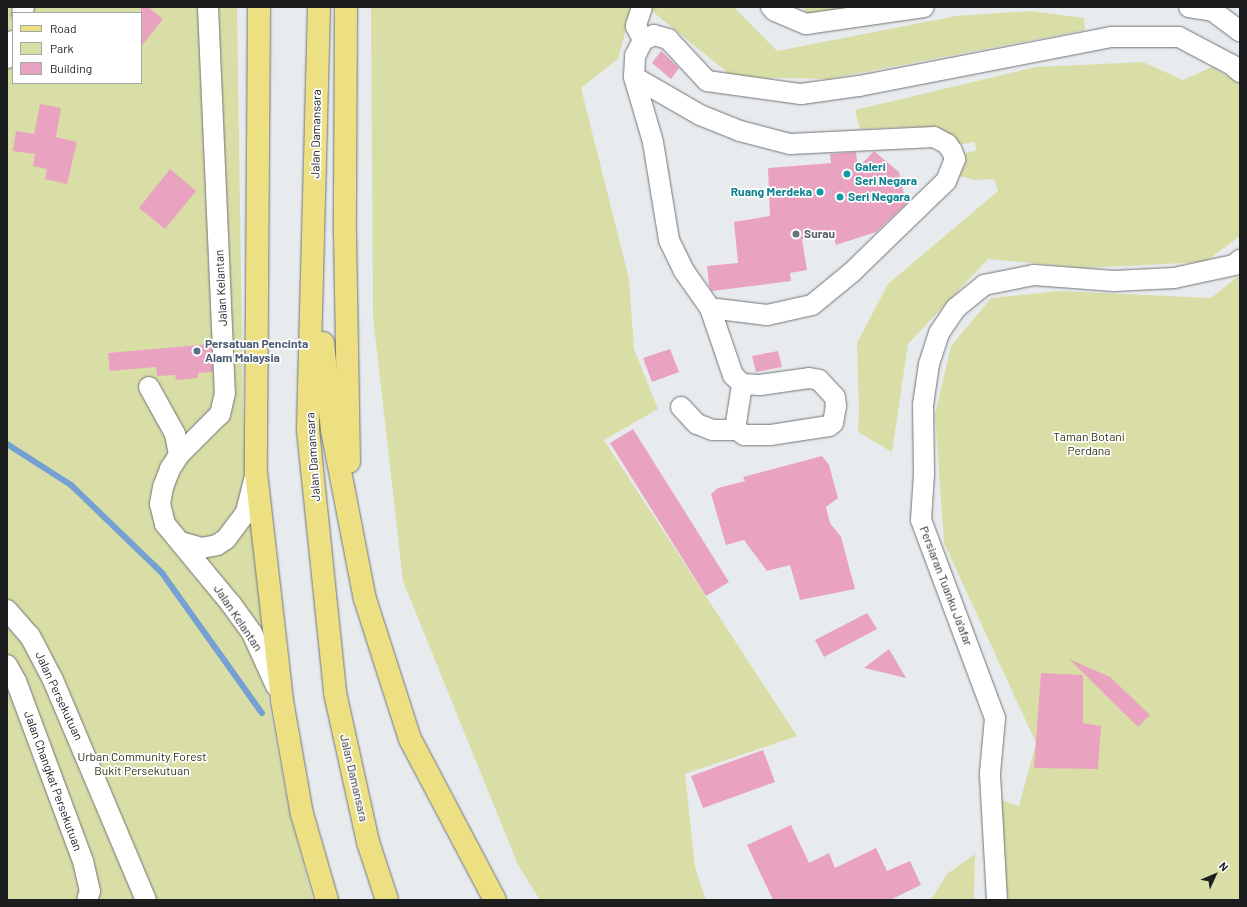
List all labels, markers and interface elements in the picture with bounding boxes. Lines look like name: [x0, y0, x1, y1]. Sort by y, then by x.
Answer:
legend: [12, 12, 142, 84]
text: Road: [50, 21, 77, 35]
text: Park: [50, 41, 74, 55]
text: Building: [50, 61, 92, 75]
street label: Jalan Damansara: [308, 89, 324, 179]
place label: Galeri Seri Negara: [855, 160, 917, 188]
marker: Galeri Seri Negara: [842, 169, 852, 179]
place label: Ruang Merdeka: [731, 185, 812, 199]
marker: Ruang Merdeka: [815, 187, 825, 197]
place label: Seri Negara: [848, 190, 910, 204]
marker: Seri Negara: [835, 192, 845, 202]
place label: Surau: [804, 227, 835, 241]
marker: Surau: [791, 229, 801, 239]
street label: Jalan Kelantan: [212, 249, 230, 327]
place label: Persatuan Pencinta Alam Malaysia: [205, 337, 308, 365]
marker: Persatuan Pencinta Alam Malaysia: [192, 346, 202, 356]
street label: Jalan Damansara: [303, 412, 323, 502]
park label: Taman Botani Perdana: [1053, 430, 1125, 458]
street label: Persiaran Tuanku Ja'afar: [917, 524, 975, 648]
street label: Jalan Kelantan: [211, 582, 265, 654]
street label: Jalan Persekutuan: [32, 649, 86, 743]
street label: Jalan Changkat Persekutuan: [21, 709, 85, 853]
street label: Jalan Damansara: [337, 733, 371, 823]
park label: Urban Community Forest Bukit Persekutuan: [77, 750, 207, 778]
north arrow: [1195, 855, 1235, 895]
text: N: [1217, 859, 1231, 873]

